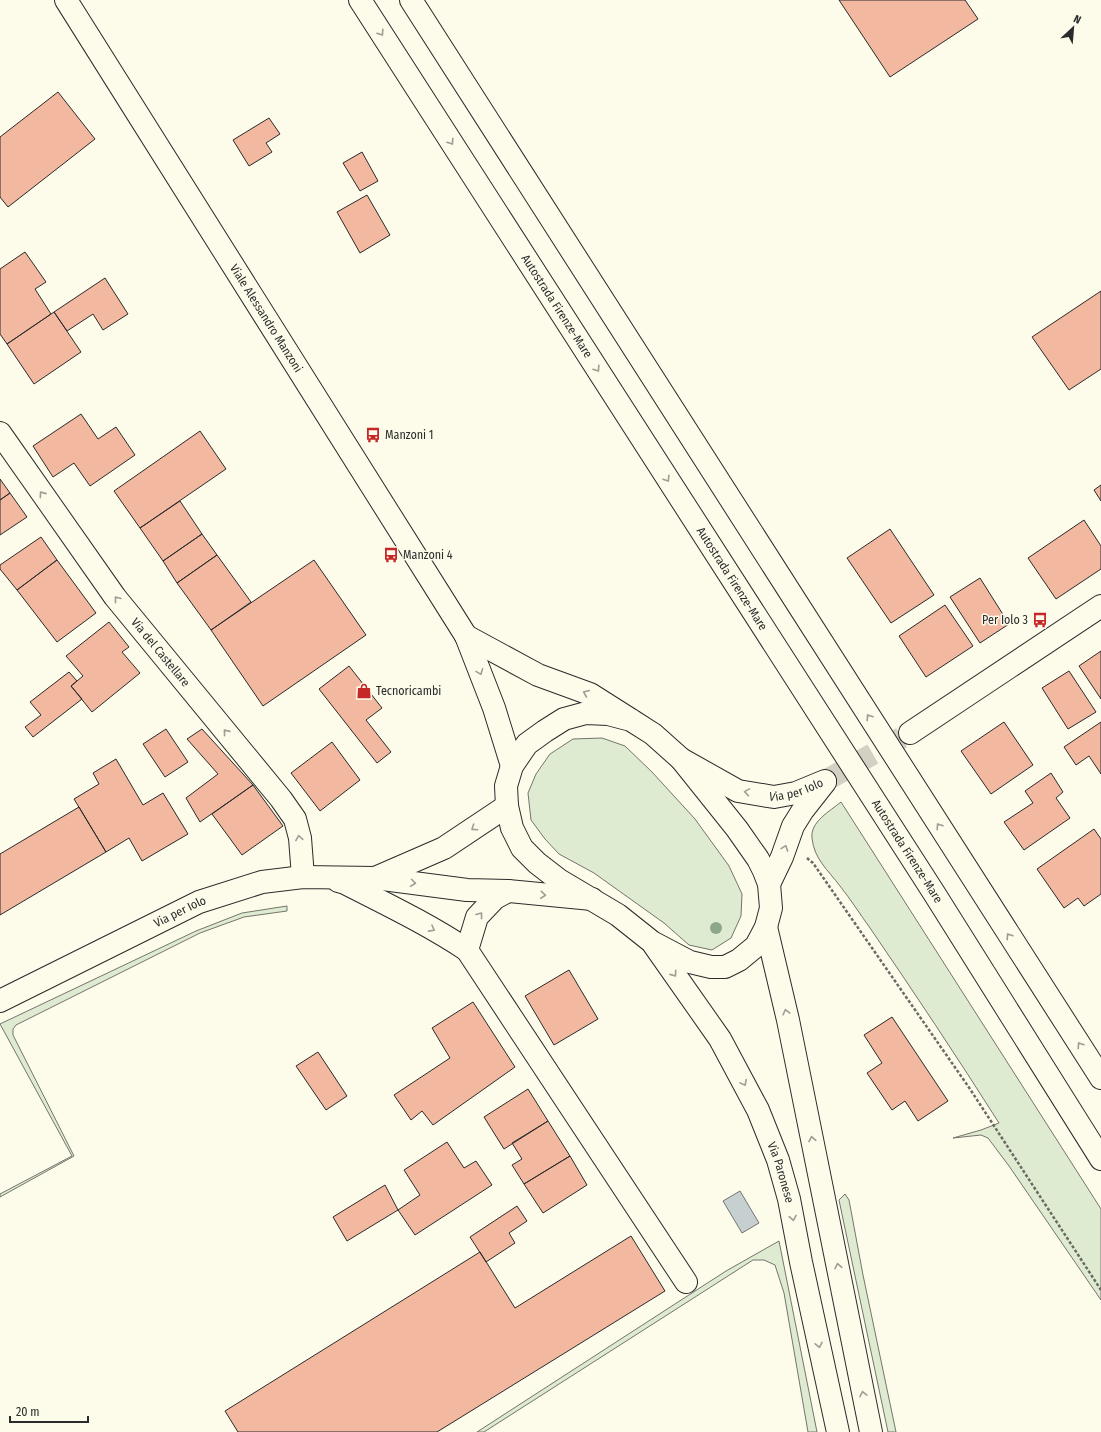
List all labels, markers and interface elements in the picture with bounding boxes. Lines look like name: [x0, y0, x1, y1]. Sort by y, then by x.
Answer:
north arrow: [1053, 8, 1093, 48]
text: N: [1071, 12, 1083, 27]
one-way arrow: [376, 29, 383, 36]
one-way arrow: [446, 138, 454, 145]
street label: Autostrada Firenze-Mare: [519, 252, 595, 360]
street label: Viale Alessandro Manzoni: [227, 262, 305, 375]
one-way arrow: [592, 365, 600, 372]
bus stop icon: Manzoni 1: [364, 426, 382, 444]
place label: Manzoni 1: [385, 428, 434, 442]
one-way arrow: [662, 475, 670, 482]
one-way arrow: [40, 491, 47, 498]
street label: Autostrada Firenze-Mare: [694, 525, 770, 633]
bus stop icon: Manzoni 4: [382, 546, 400, 564]
place label: Manzoni 4: [403, 548, 453, 562]
one-way arrow: [115, 597, 122, 604]
bus stop icon: Per Iolo 3: [1031, 611, 1049, 629]
place label: Per Iolo 3: [982, 613, 1028, 627]
street label: Via del Castellare: [128, 615, 193, 690]
one-way arrow: [475, 669, 483, 676]
shop icon: Tecnoricambi: [355, 682, 373, 700]
place label: Tecnoricambi: [376, 684, 441, 698]
one-way arrow: [582, 690, 590, 698]
one-way arrow: [866, 714, 874, 721]
one-way arrow: [224, 730, 231, 737]
street label: Via per Iolo: [768, 776, 825, 804]
one-way arrow: [744, 788, 750, 797]
street label: Autostrada Firenze-Mare: [869, 797, 945, 906]
one-way arrow: [471, 823, 478, 831]
one-way arrow: [936, 823, 944, 830]
one-way arrow: [295, 835, 304, 841]
one-way arrow: [780, 845, 789, 852]
one-way arrow: [410, 878, 416, 887]
one-way arrow: [540, 890, 546, 899]
street label: Via per Iolo: [152, 893, 208, 930]
one-way arrow: [475, 912, 483, 919]
one-way arrow: [428, 924, 436, 931]
one-way arrow: [1007, 933, 1014, 940]
one-way arrow: [669, 970, 677, 977]
one-way arrow: [782, 1008, 791, 1015]
one-way arrow: [1077, 1042, 1085, 1049]
one-way arrow: [739, 1079, 746, 1087]
one-way arrow: [808, 1136, 816, 1142]
street label: Via Paronese: [765, 1140, 797, 1204]
one-way arrow: [788, 1215, 796, 1221]
one-way arrow: [834, 1263, 842, 1270]
one-way arrow: [814, 1342, 823, 1349]
one-way arrow: [860, 1391, 868, 1397]
scale bar: [10, 1398, 88, 1424]
text: 20 m: [16, 1405, 40, 1419]

